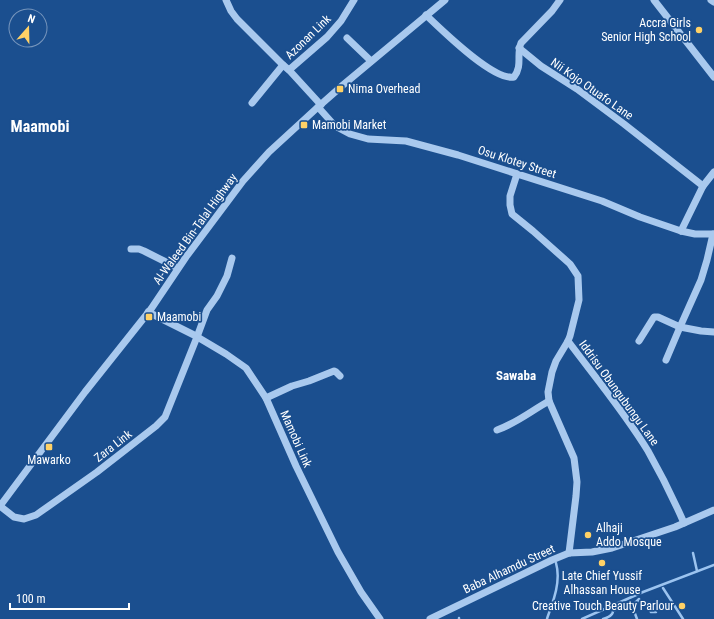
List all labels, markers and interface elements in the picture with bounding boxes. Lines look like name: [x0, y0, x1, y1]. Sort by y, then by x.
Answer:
north arrow: [8, 8, 48, 48]
street label: Azonan Link: [282, 11, 334, 62]
text: N: [26, 12, 37, 26]
place label: Accra Girls Senior High School: [601, 16, 691, 44]
marker: Accra Girls Senior High School: [694, 25, 704, 35]
street label: Nii Kojo Otuafo Lane: [548, 55, 636, 123]
place label: Nima Overhead: [348, 82, 420, 96]
marker: Nima Overhead: [335, 84, 345, 94]
district label: Maamobi: [11, 117, 70, 136]
place label: Mamobi Market: [312, 118, 387, 132]
marker: Mamobi Market: [299, 120, 309, 130]
street label: Osu Klotey Street: [476, 143, 558, 181]
street label: Al-Waleed Bin-Talal Highway: [150, 171, 240, 287]
place label: Maamobi: [157, 310, 201, 324]
marker: Maamobi: [144, 312, 154, 322]
street label: Iddrisu Obungubungu Lane: [576, 338, 662, 449]
district label: Sawaba: [496, 368, 536, 383]
street label: Mamobi Link: [277, 408, 315, 470]
street label: Zara Link: [91, 427, 135, 465]
marker: Mawarko: [44, 442, 54, 452]
place label: Mawarko: [27, 453, 71, 467]
place label: Alhaji Addo Mosque: [596, 521, 662, 549]
marker: Alhaji Addo Mosque: [583, 530, 593, 540]
street label: Baba Alhamdu Street: [461, 541, 557, 596]
marker: Late Chief Yussif Alhassan House: [597, 558, 607, 568]
place label: Late Chief Yussif Alhassan House: [562, 569, 642, 597]
scale bar: [10, 585, 129, 611]
text: 100 m: [16, 592, 46, 606]
place label: Creative Touch Beauty Parlour: [532, 599, 674, 613]
marker: Creative Touch Beauty Parlour: [677, 601, 687, 611]

